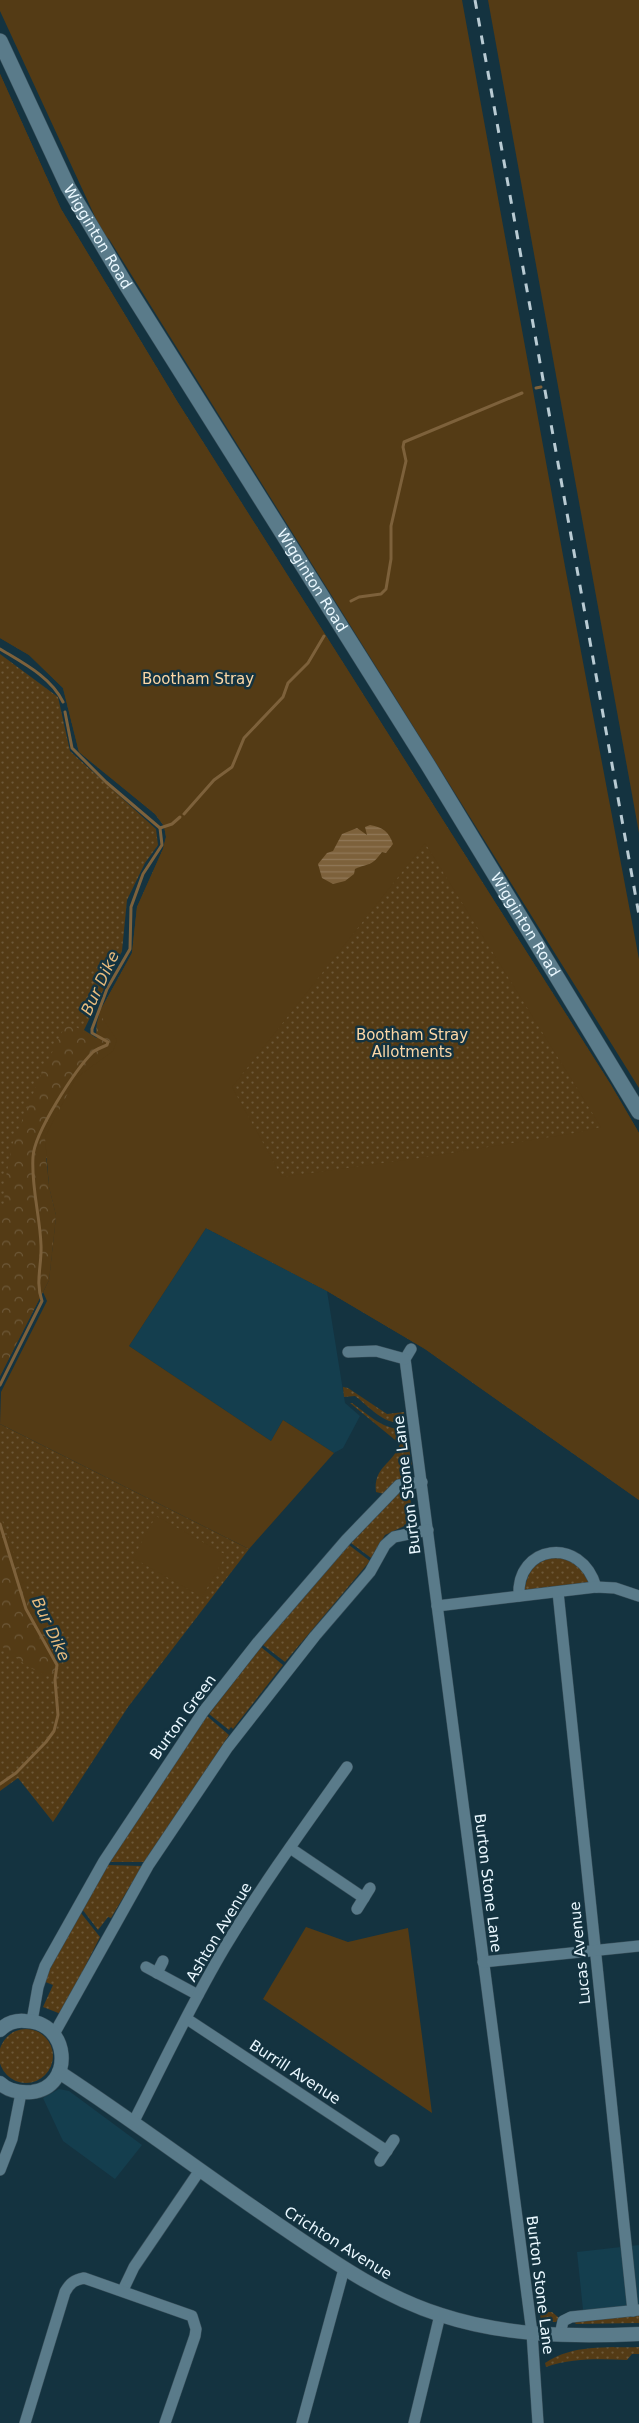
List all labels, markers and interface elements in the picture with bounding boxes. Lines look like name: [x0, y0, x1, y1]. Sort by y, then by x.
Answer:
street label: Wigginton Road: [60, 181, 136, 292]
street label: Wigginton Road: [273, 525, 351, 635]
park label: Bootham Stray: [142, 670, 254, 688]
street label: Wigginton Road: [487, 869, 564, 980]
water label: Bur Dike: [77, 948, 123, 1018]
park label: Bootham Stray Allotments: [356, 1026, 468, 1061]
street label: Burton Stone Lane: [390, 1415, 424, 1555]
water label: Bur Dike: [28, 1594, 74, 1664]
street label: Burton Green: [146, 1671, 220, 1763]
street label: Burton Stone Lane: [471, 1813, 505, 1953]
street label: Ashton Avenue: [182, 1879, 256, 1985]
street label: Lucas Avenue: [566, 1901, 594, 2005]
street label: Burrill Avenue: [246, 2036, 344, 2108]
street label: Crichton Avenue: [281, 2203, 395, 2283]
street label: Burton Stone Lane: [523, 2215, 557, 2355]

